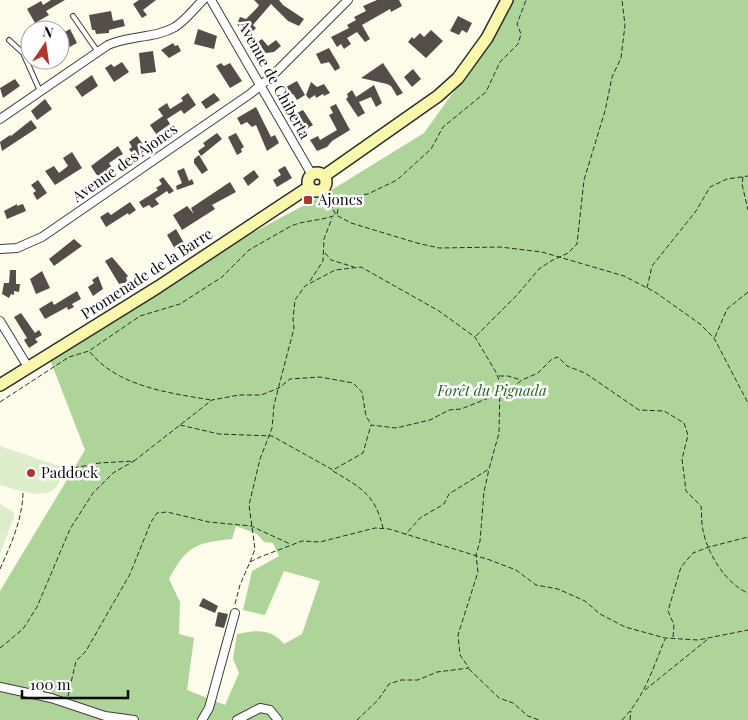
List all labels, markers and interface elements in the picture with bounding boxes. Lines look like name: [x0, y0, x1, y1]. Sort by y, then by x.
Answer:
street label: Avenue de Chiberta: [234, 16, 316, 143]
north arrow: [20, 20, 70, 70]
text: N: [41, 21, 55, 42]
street label: Avenue des Ajoncs: [67, 118, 181, 207]
place label: Ajoncs: [317, 189, 363, 209]
marker: Ajoncs: [302, 194, 314, 206]
street label: Promenade de la Barre: [77, 223, 216, 323]
park label: Forêt du Pignada: [436, 380, 547, 400]
place label: Paddock: [41, 462, 99, 482]
marker: Paddock: [25, 467, 37, 479]
scale bar: [22, 668, 129, 700]
text: 100 m: [30, 674, 71, 694]

